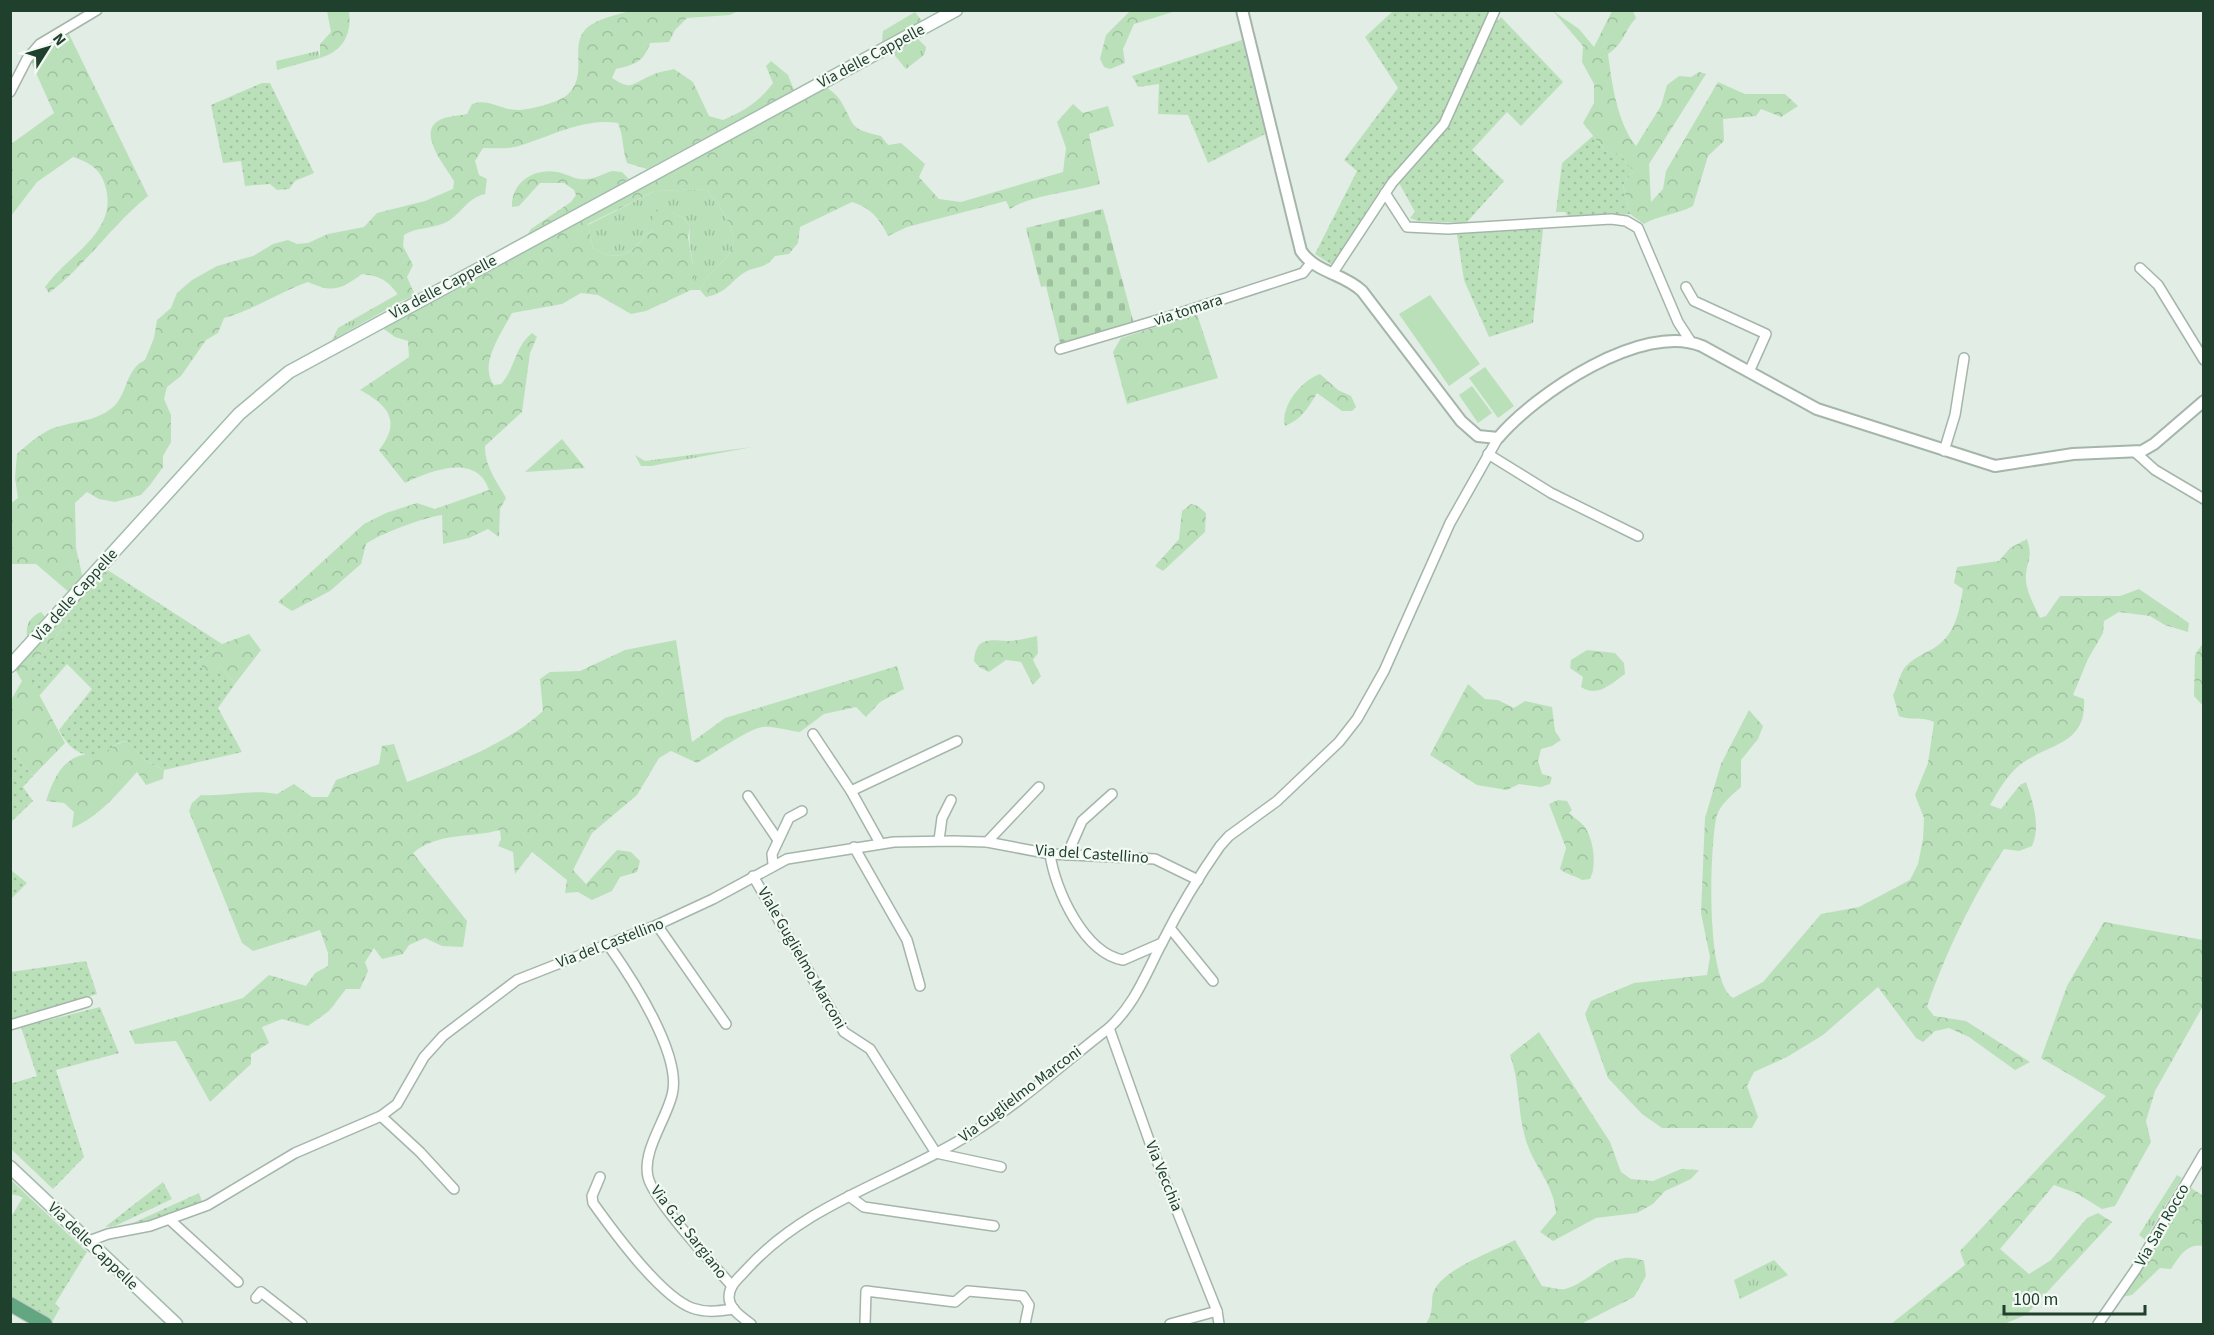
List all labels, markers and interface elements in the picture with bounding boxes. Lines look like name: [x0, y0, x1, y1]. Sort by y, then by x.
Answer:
north arrow: [18, 18, 78, 78]
street label: Via delle Cappelle: [814, 18, 929, 94]
text: N: [47, 29, 71, 50]
street label: Via delle Cappelle: [386, 249, 501, 325]
street label: via tomara: [1151, 289, 1225, 331]
street label: Via delle Cappelle: [27, 544, 123, 646]
street label: Via del Castellino: [1034, 839, 1150, 869]
street label: Viale Guglielmo Marconi: [752, 883, 852, 1033]
street label: Via del Castellino: [553, 912, 667, 974]
street label: Via Guglielmo Marconi: [954, 1040, 1086, 1148]
street label: Via Vecchia: [1140, 1137, 1188, 1215]
street label: Via San Rocco: [2129, 1180, 2195, 1270]
street label: Via G.B. Sargiano: [645, 1181, 733, 1283]
street label: Via delle Cappelle: [43, 1197, 143, 1295]
scale bar: [2004, 1278, 2145, 1316]
text: 100 m: [2013, 1287, 2058, 1312]

